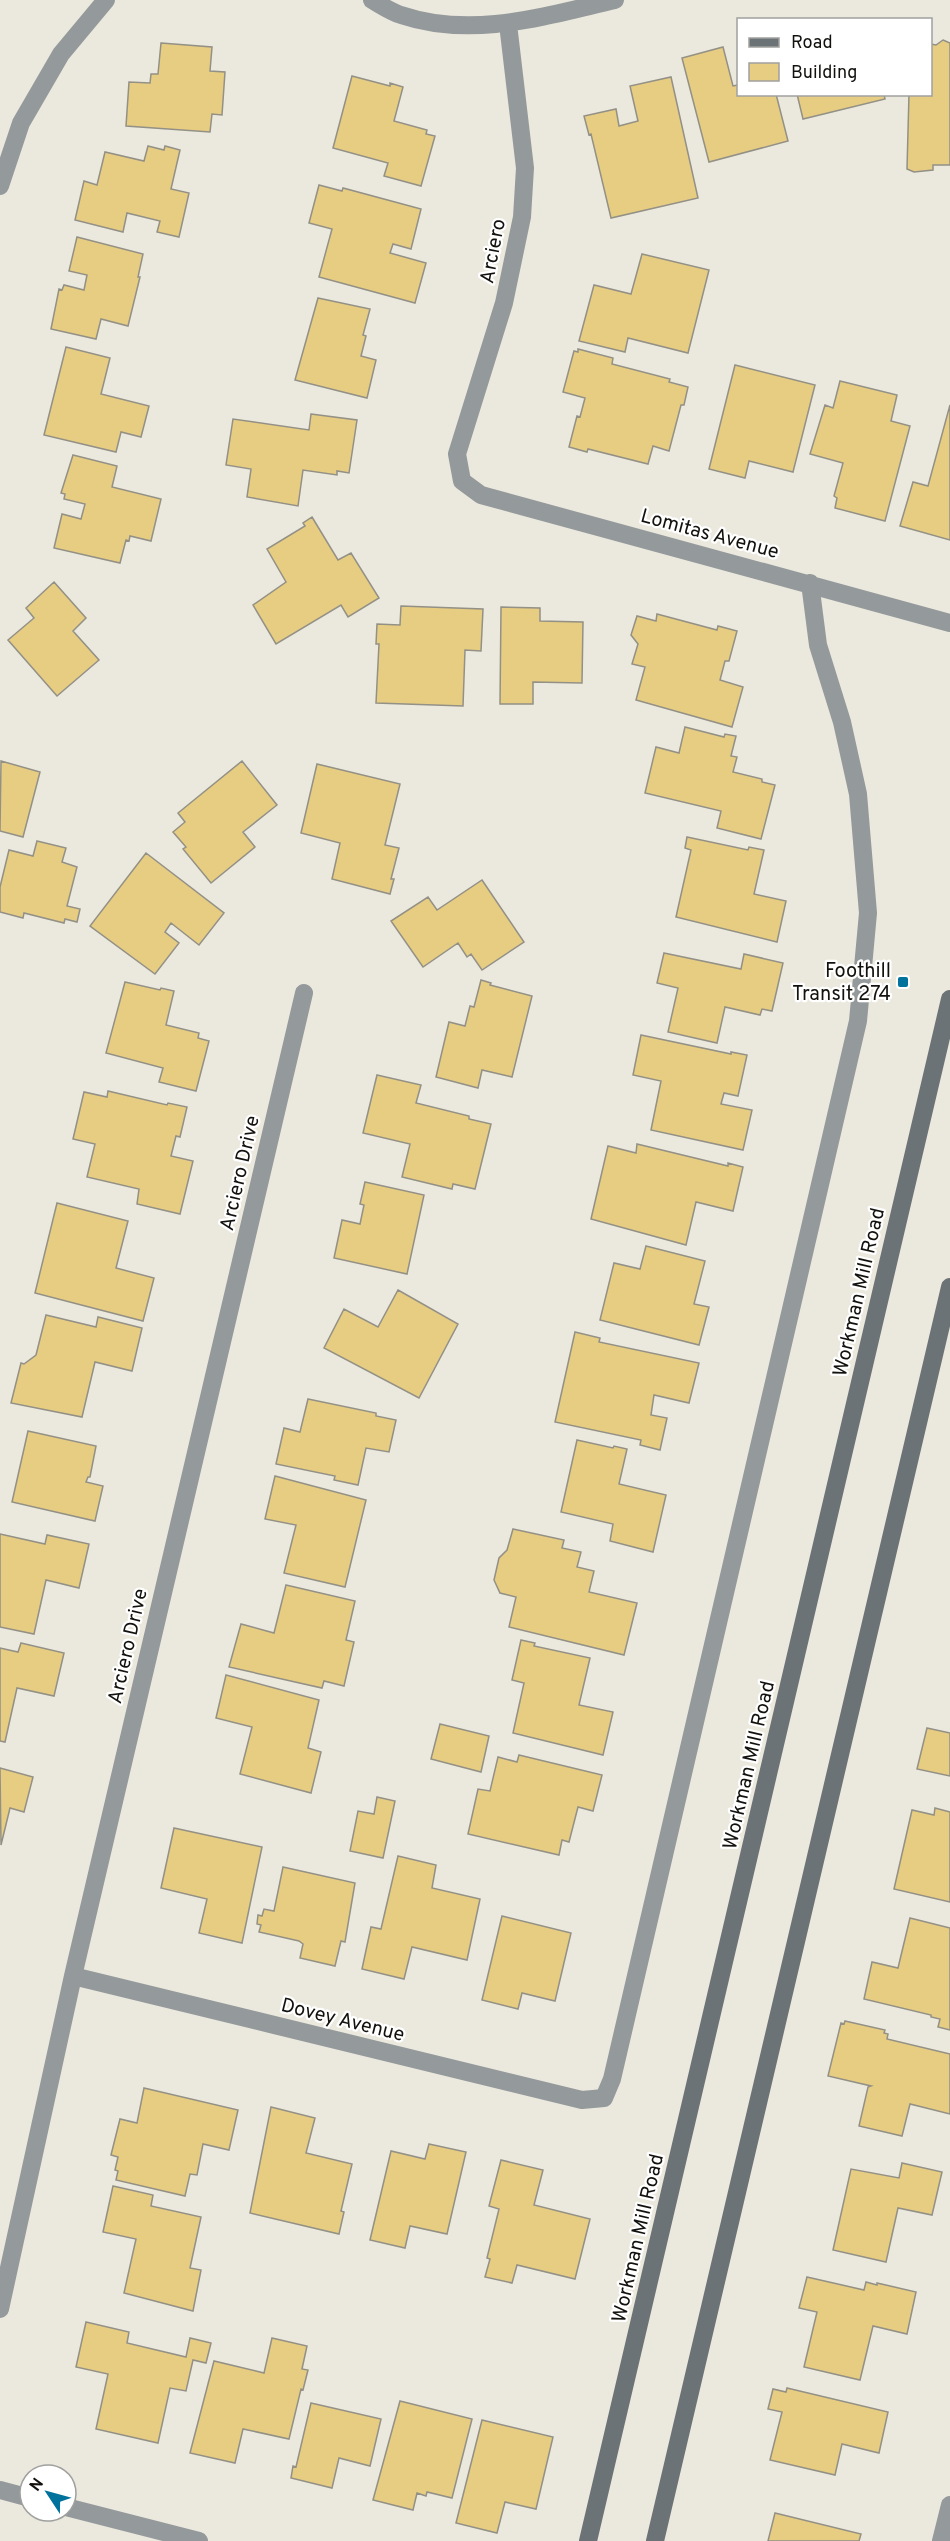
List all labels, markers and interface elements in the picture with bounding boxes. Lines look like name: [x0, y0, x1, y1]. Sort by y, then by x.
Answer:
legend: [737, 18, 932, 96]
text: Road: [791, 32, 833, 55]
text: Building: [791, 62, 857, 85]
street label: Arciero: [475, 217, 513, 286]
street label: Lomitas Avenue: [637, 504, 782, 566]
place label: Foothill Transit 274: [792, 959, 891, 1008]
marker: Foothill Transit 274: [896, 975, 910, 989]
street label: Arciero Drive: [215, 1113, 267, 1234]
street label: Workman Mill Road: [828, 1206, 892, 1379]
street label: Arciero Drive: [103, 1586, 155, 1707]
street label: Workman Mill Road: [718, 1679, 782, 1852]
street label: Dovey Avenue: [278, 1993, 407, 2049]
street label: Workman Mill Road: [607, 2152, 671, 2325]
north arrow: [18, 2463, 78, 2523]
text: N: [26, 2475, 49, 2496]

